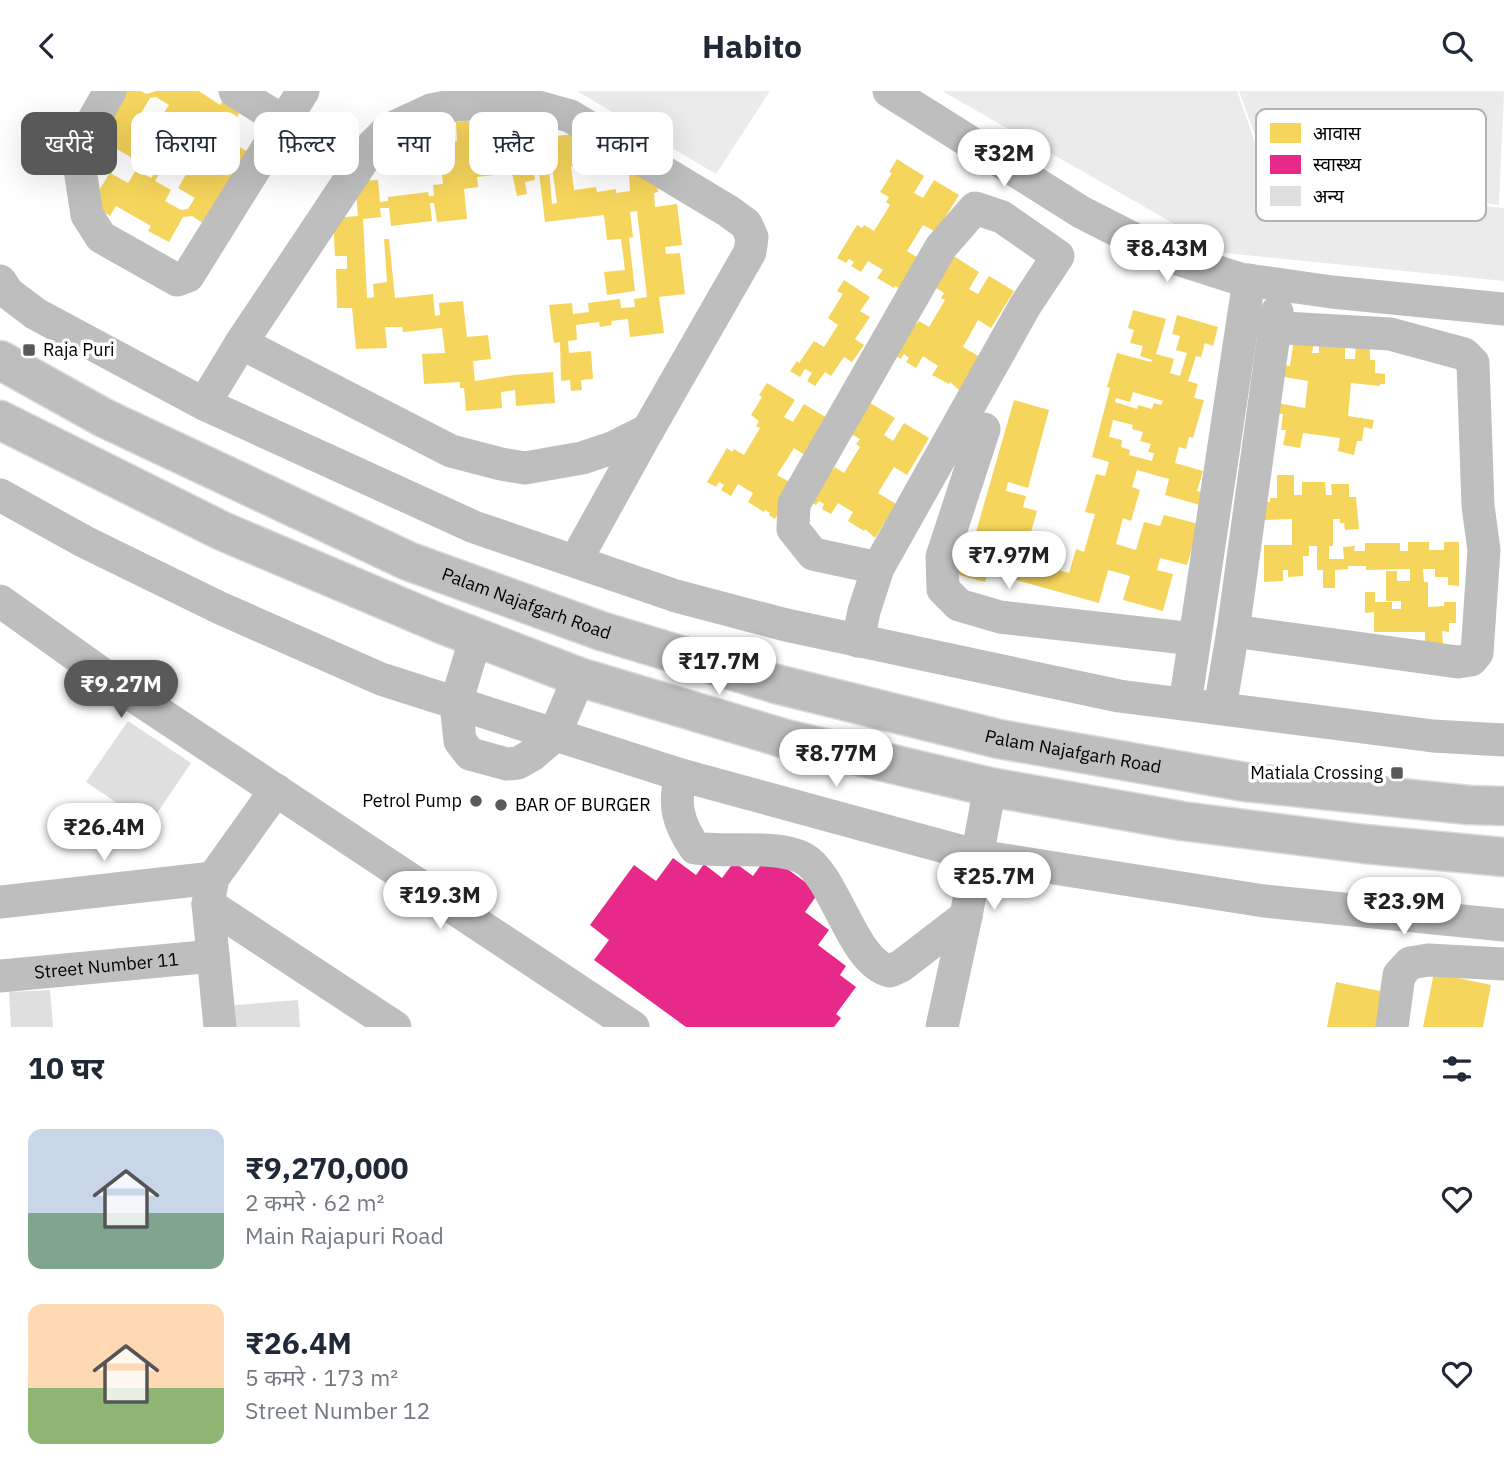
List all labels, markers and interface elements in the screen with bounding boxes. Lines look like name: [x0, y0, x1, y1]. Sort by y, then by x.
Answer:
text: Habito: [702, 25, 802, 67]
icon: back: [28, 27, 66, 65]
icon: search: [1438, 27, 1476, 65]
legend: [1256, 109, 1486, 221]
chip: खरीदें: [21, 112, 117, 175]
chip: किराया: [131, 112, 240, 175]
chip: फ़िल्टर: [254, 112, 359, 175]
chip: नया: [373, 112, 455, 175]
chip: फ़्लैट: [469, 112, 558, 175]
chip: मकान: [572, 112, 673, 175]
text: आवास: [1313, 121, 1362, 145]
pin: ₹32M: [963, 129, 1045, 189]
text: ₹32M: [974, 137, 1034, 167]
text: स्वास्थ्य: [1313, 152, 1362, 176]
text: अन्य: [1313, 184, 1345, 208]
pin: ₹8.43M: [1110, 225, 1224, 284]
text: ₹8.43M: [1126, 232, 1208, 262]
place label: Raja Puri: [43, 338, 115, 361]
marker: Raja Puri: [21, 342, 37, 358]
pin: ₹7.97M: [952, 531, 1066, 591]
text: ₹7.97M: [968, 539, 1050, 569]
street label: Palam Najafgarh Road: [439, 562, 614, 644]
pin: ₹17.7M: [662, 637, 776, 697]
text: ₹17.7M: [678, 645, 760, 675]
pin: ₹9.27M: [64, 661, 178, 720]
text: ₹9.27M: [80, 668, 162, 698]
street label: Palam Najafgarh Road: [983, 724, 1163, 778]
pin: ₹8.77M: [779, 729, 893, 789]
text: ₹8.77M: [795, 737, 877, 767]
place label: Matiala Crossing: [1250, 761, 1383, 784]
marker: Matiala Crossing: [1389, 765, 1405, 781]
place label: Petrol Pump: [362, 789, 462, 812]
marker: Petrol Pump: [468, 793, 484, 809]
place label: BAR OF BURGER: [515, 793, 651, 816]
marker: BAR OF BURGER: [493, 797, 509, 813]
pin: ₹26.4M: [47, 803, 161, 863]
text: ₹26.4M: [63, 811, 145, 841]
pin: ₹25.7M: [937, 853, 1051, 912]
text: ₹25.7M: [953, 860, 1035, 890]
pin: ₹19.3M: [383, 871, 497, 931]
pin: ₹23.9M: [1347, 877, 1461, 937]
text: ₹19.3M: [399, 879, 481, 909]
text: ₹23.9M: [1363, 885, 1445, 915]
street label: Street Number 11: [33, 947, 180, 984]
text: 10 घर: [28, 1048, 104, 1087]
icon: filters: [1438, 1050, 1476, 1088]
text: ₹9,270,000: [245, 1148, 408, 1187]
icon: home: [84, 1157, 168, 1241]
icon: heart: [1438, 1180, 1476, 1218]
text: 2 कमरे · 62 m²: [245, 1187, 384, 1217]
text: Main Rajapuri Road: [245, 1220, 444, 1250]
text: ₹26.4M: [245, 1323, 352, 1362]
icon: home: [84, 1332, 168, 1416]
icon: heart: [1438, 1355, 1476, 1393]
text: 5 कमरे · 173 m²: [245, 1362, 398, 1392]
text: Street Number 12: [245, 1395, 430, 1425]

